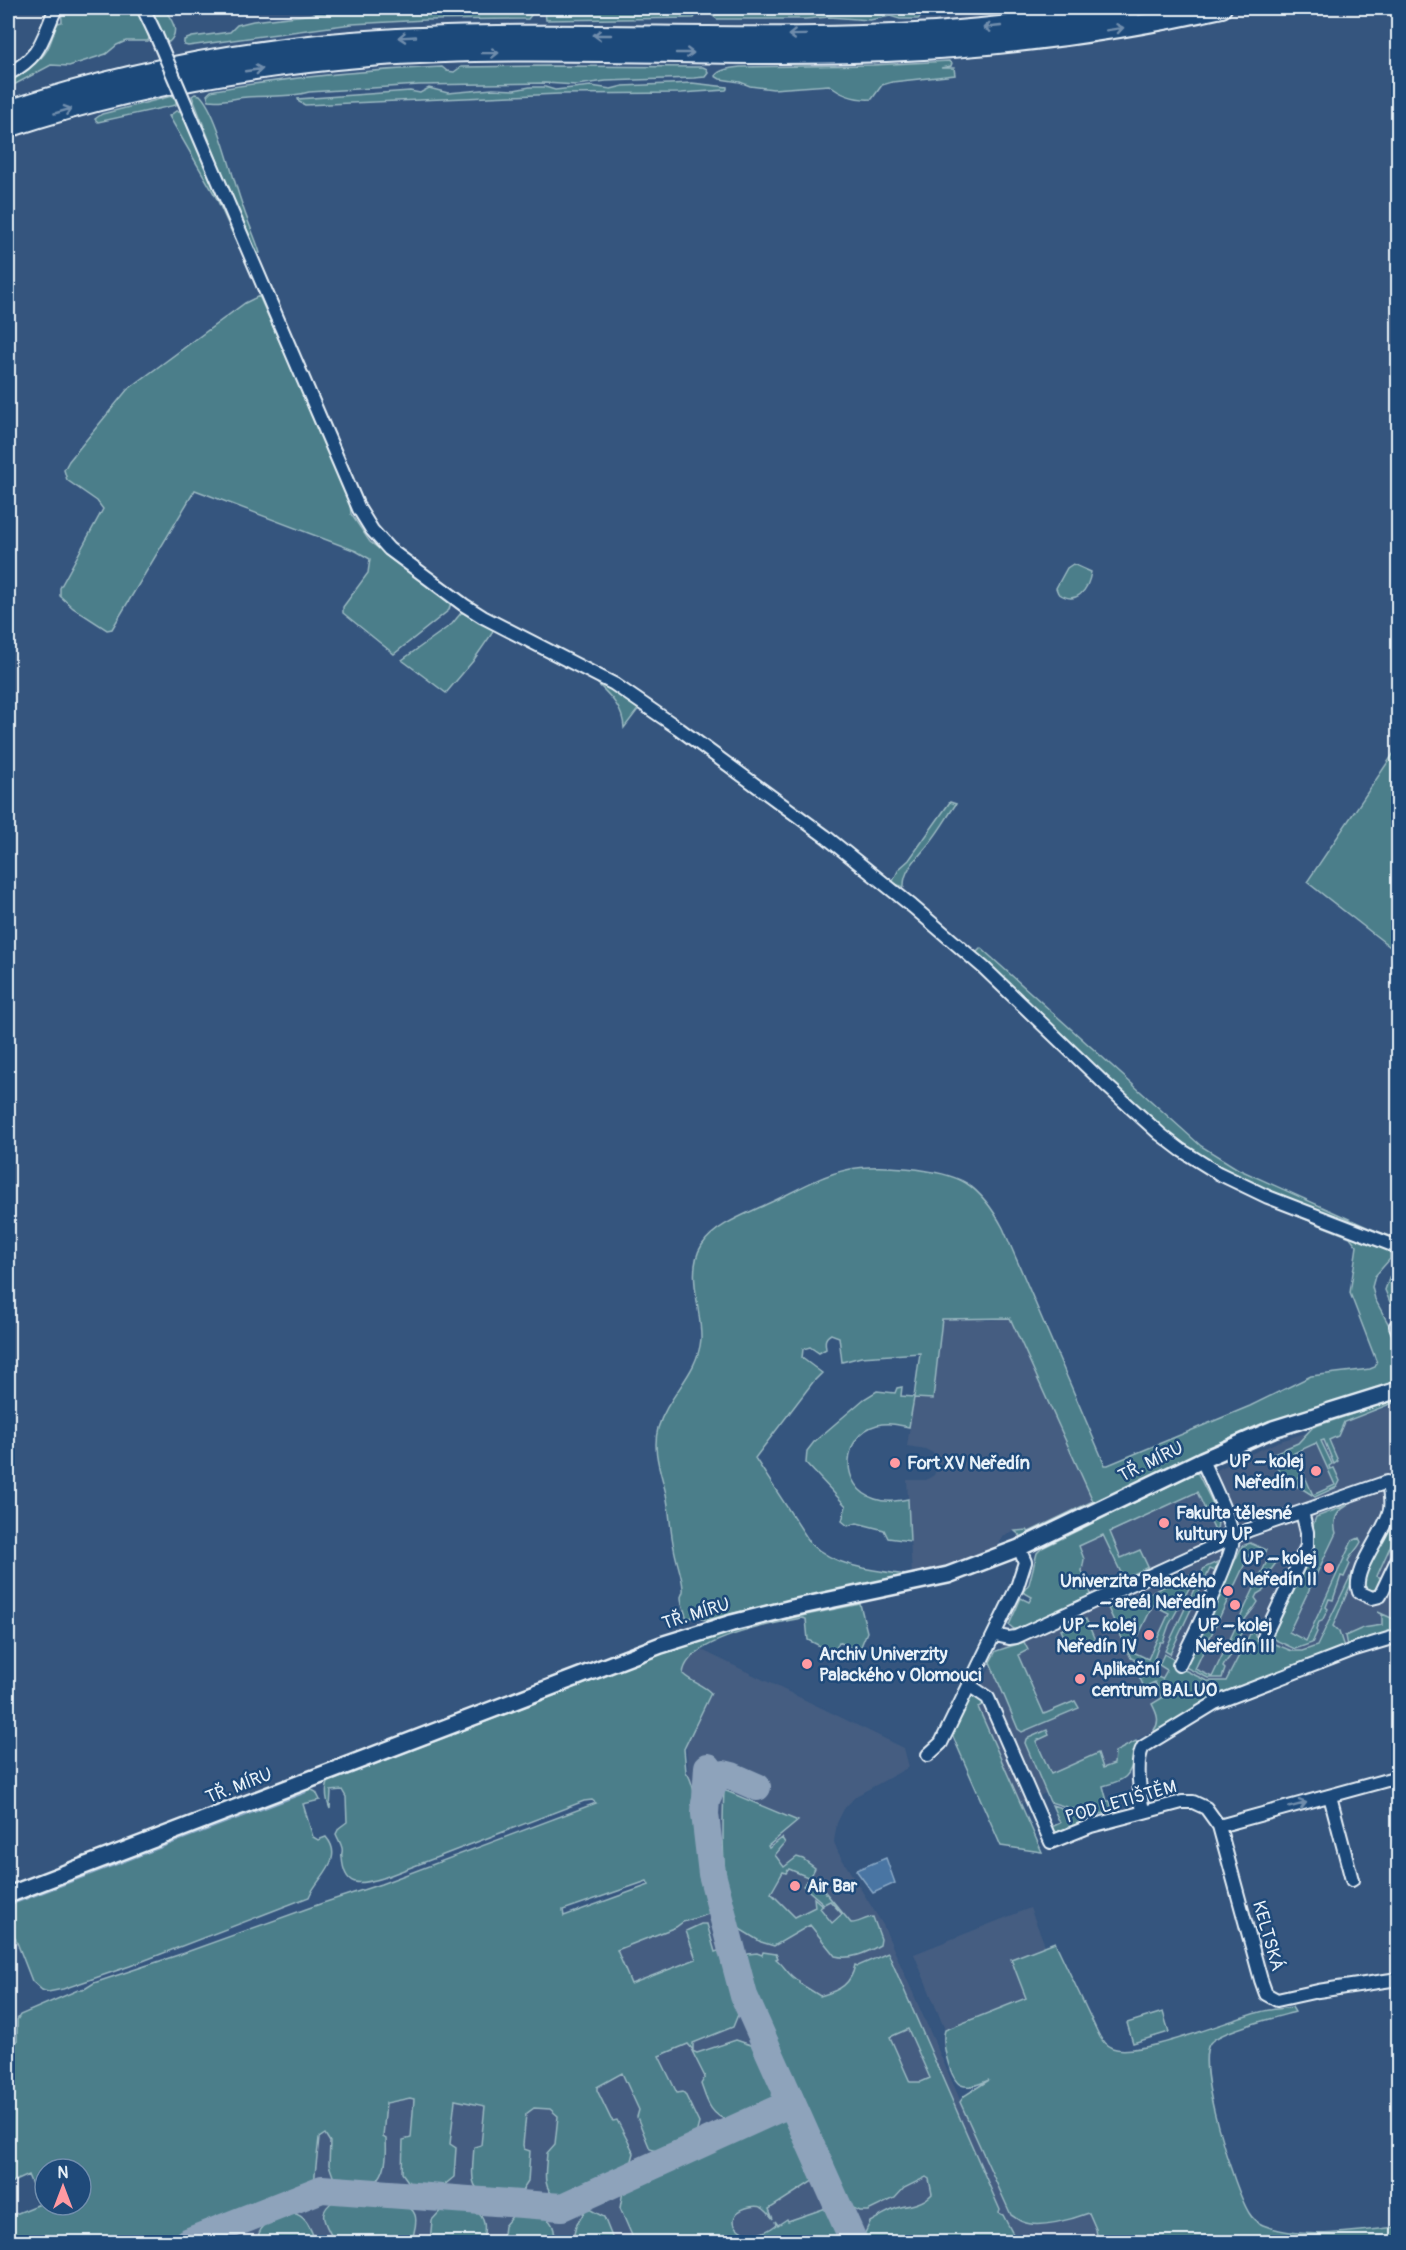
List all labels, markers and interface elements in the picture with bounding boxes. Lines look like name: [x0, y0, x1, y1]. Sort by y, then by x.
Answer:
one-way arrow: [983, 22, 1003, 33]
one-way arrow: [1104, 23, 1124, 34]
one-way arrow: [593, 29, 613, 41]
one-way arrow: [788, 30, 808, 41]
one-way arrow: [398, 32, 418, 43]
one-way arrow: [480, 47, 500, 58]
one-way arrow: [675, 47, 695, 59]
one-way arrow: [243, 64, 263, 75]
one-way arrow: [54, 105, 73, 116]
street label: TŘ. MÍRU: [1115, 1436, 1187, 1488]
place label: UP – kolej Neředín I: [1229, 1450, 1304, 1494]
place label: Fort XV Neředín: [907, 1452, 1030, 1475]
marker: Fort XV Neředín: [888, 1456, 902, 1470]
marker: UP – kolej Neředín I: [1309, 1464, 1323, 1478]
place label: Fakulta tělesné kultury UP: [1175, 1502, 1293, 1546]
marker: Fakulta tělesné kultury UP: [1157, 1516, 1171, 1530]
place label: UP – kolej Neředín II: [1242, 1547, 1317, 1591]
marker: UP – kolej Neředín II: [1322, 1561, 1336, 1575]
place label: Univerzita Palackého – areál Neředín: [1060, 1570, 1216, 1614]
marker: Univerzita Palackého – areál Neředín: [1221, 1584, 1235, 1598]
street label: TŘ. MÍRU: [659, 1593, 733, 1635]
marker: UP – kolej Neředín III: [1228, 1598, 1242, 1612]
place label: UP – kolej Neředín IV: [1056, 1614, 1137, 1658]
place label: UP – kolej Neředín III: [1195, 1614, 1275, 1658]
marker: UP – kolej Neředín IV: [1142, 1628, 1156, 1642]
place label: Archiv Univerzity Palackého v Olomouci: [819, 1643, 981, 1687]
marker: Archiv Univerzity Palackého v Olomouci: [800, 1657, 814, 1671]
place label: Aplikační centrum BALUO: [1091, 1658, 1218, 1702]
marker: Aplikační centrum BALUO: [1073, 1672, 1087, 1686]
street label: TŘ. MÍRU: [202, 1763, 276, 1809]
street label: POD LETIŠTĚM: [1062, 1774, 1179, 1829]
one-way arrow: [1288, 1799, 1307, 1810]
place label: Air Bar: [807, 1875, 858, 1898]
marker: Air Bar: [788, 1879, 802, 1893]
street label: KELTSKÁ: [1247, 1898, 1289, 1974]
north arrow: [33, 2157, 93, 2217]
text: N: [58, 2163, 69, 2183]

